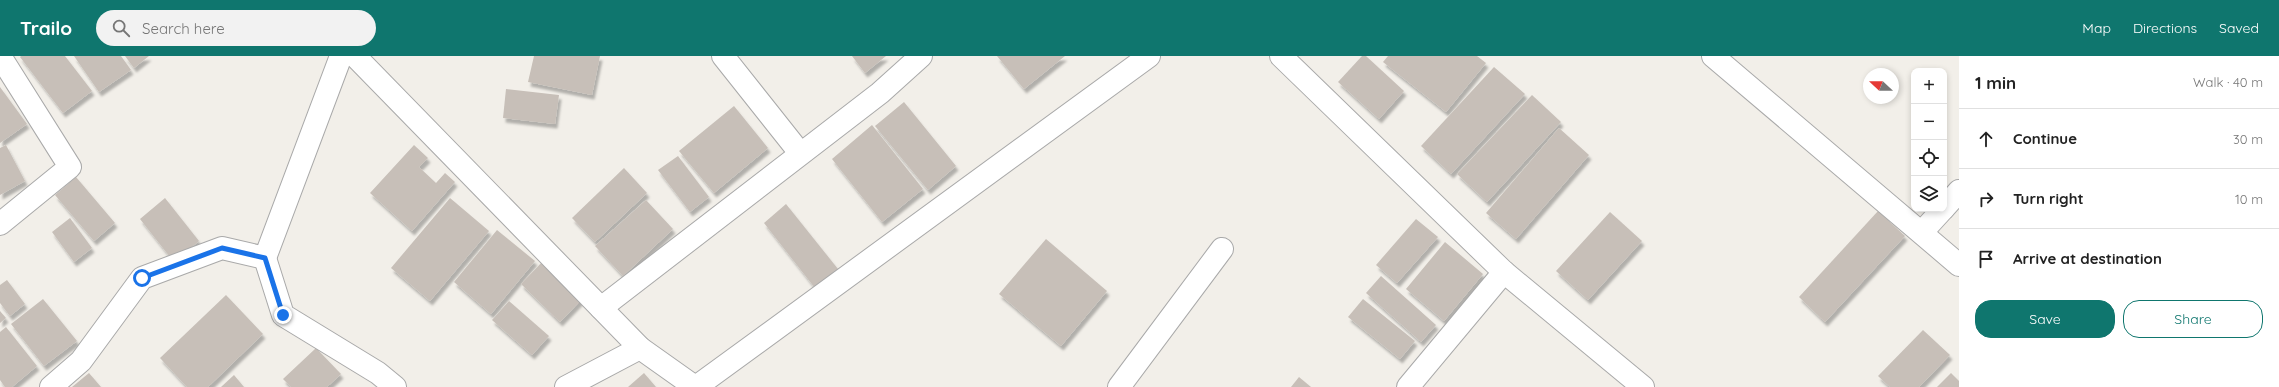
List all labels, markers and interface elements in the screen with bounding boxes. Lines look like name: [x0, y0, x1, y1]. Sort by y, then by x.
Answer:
search box: [96, 10, 376, 46]
text: Trailo: [20, 16, 72, 40]
icon: search: [110, 17, 132, 39]
text: Search here: [142, 19, 225, 38]
text: Map: [2082, 19, 2111, 37]
text: Directions: [2133, 19, 2197, 37]
text: Saved: [2219, 19, 2259, 37]
north arrow: [1863, 68, 1899, 104]
map controls: [1911, 68, 1947, 212]
button: +: [1911, 68, 1947, 104]
text: 1 min: [1975, 72, 2016, 93]
text: Walk · 40 m: [2193, 74, 2263, 90]
button: −: [1911, 104, 1947, 140]
icon: ahead: [1975, 128, 1997, 150]
text: Continue: [2013, 129, 2077, 148]
text: 30 m: [2233, 131, 2263, 147]
button: locate: [1911, 140, 1947, 176]
button: layers: [1911, 176, 1947, 212]
icon: right: [1975, 188, 1997, 210]
text: Turn right: [2013, 189, 2084, 208]
text: 10 m: [2235, 191, 2263, 207]
icon: arrive: [1975, 248, 1997, 270]
text: Arrive at destination: [2013, 249, 2162, 268]
route start: [133, 269, 151, 287]
button: Save: [1975, 300, 2115, 338]
button: Share: [2123, 300, 2263, 338]
route end: [274, 306, 292, 324]

